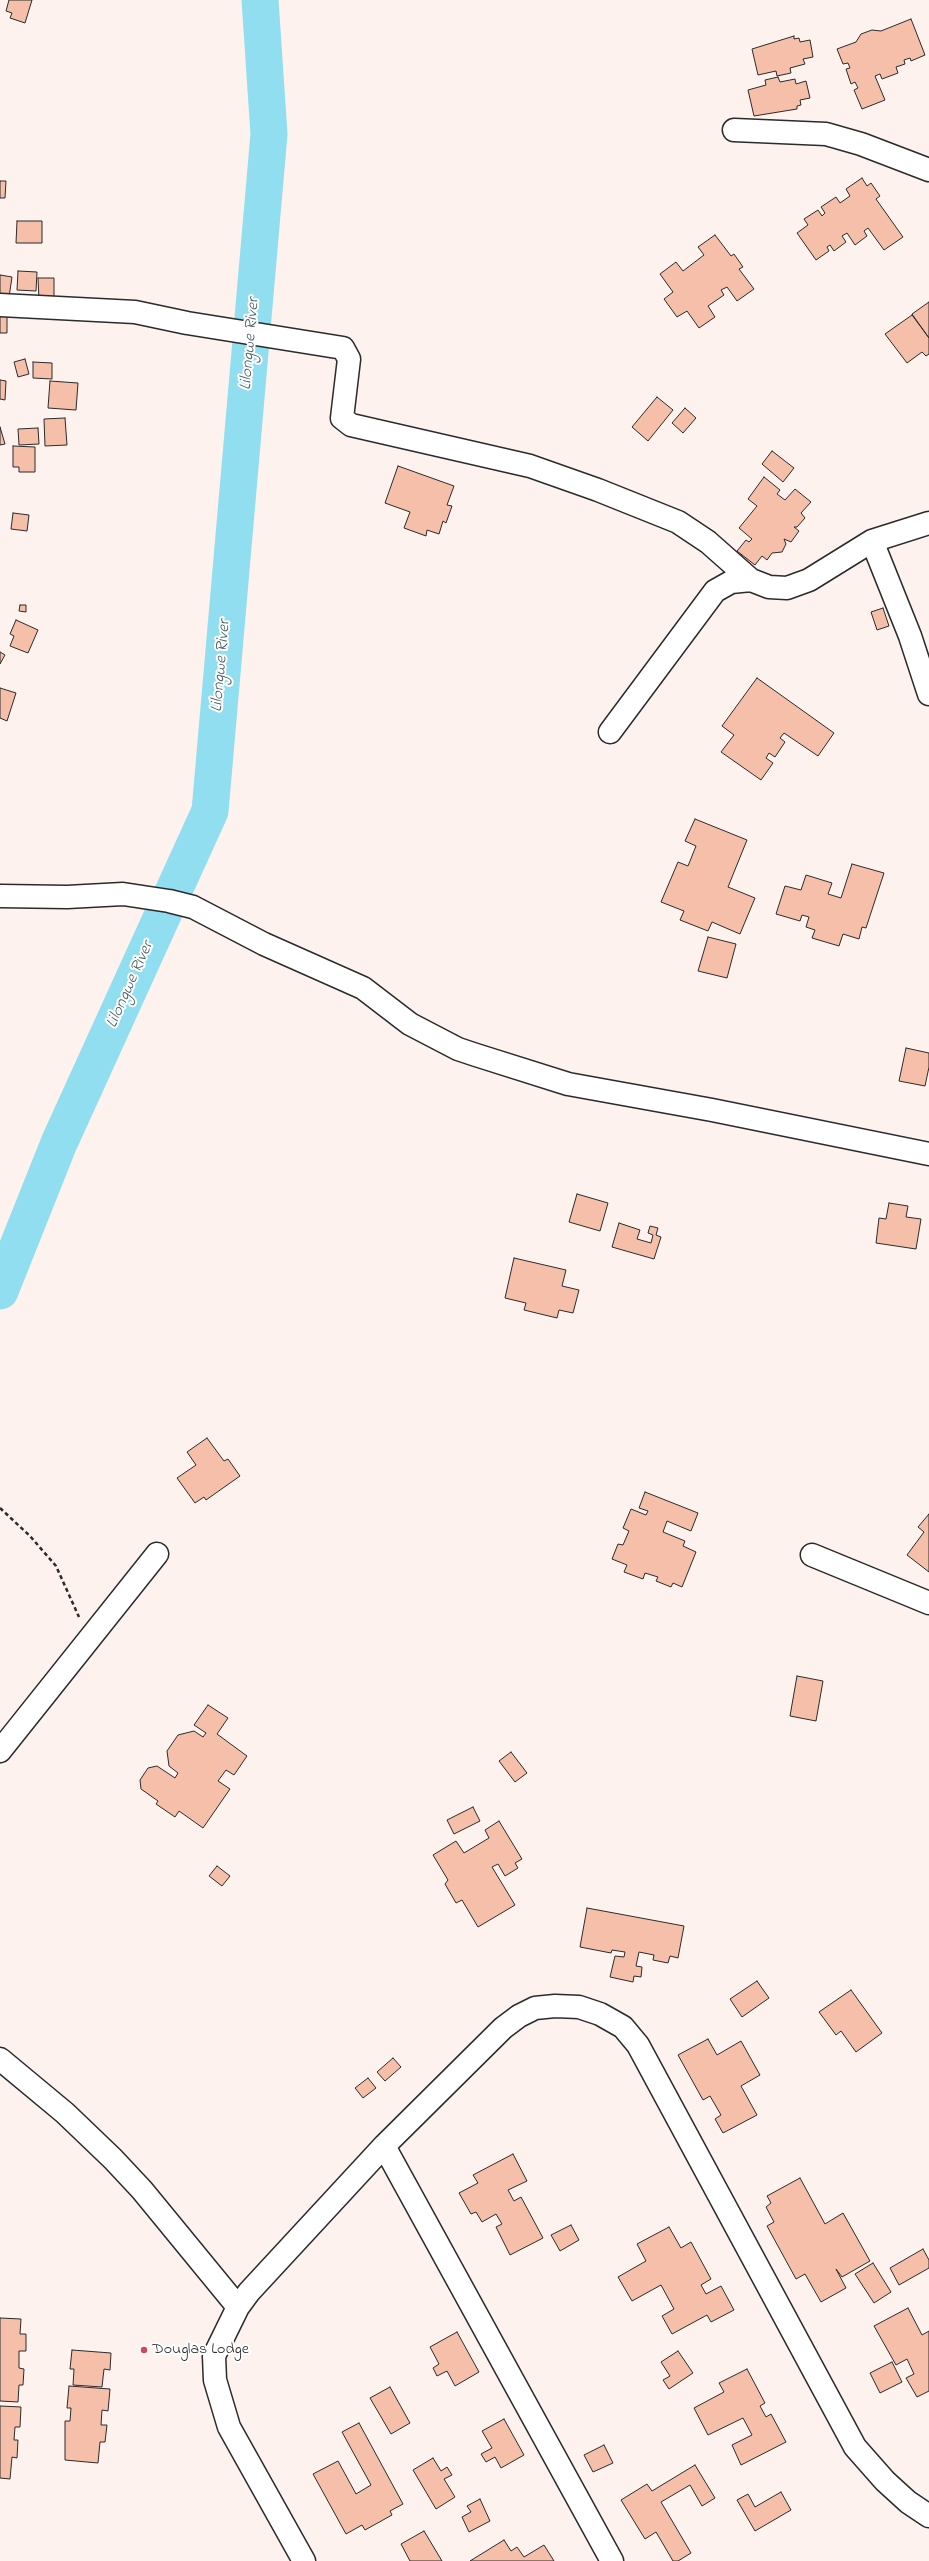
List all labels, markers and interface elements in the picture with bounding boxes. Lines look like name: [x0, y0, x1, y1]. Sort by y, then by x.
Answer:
water label: Lilongwe River: [237, 297, 265, 391]
water label: Lilongwe River: [208, 619, 236, 713]
water label: Lilongwe River: [103, 939, 159, 1031]
place label: Douglas Lodge: [152, 2340, 249, 2360]
marker: Douglas Lodge: [139, 2345, 149, 2355]

